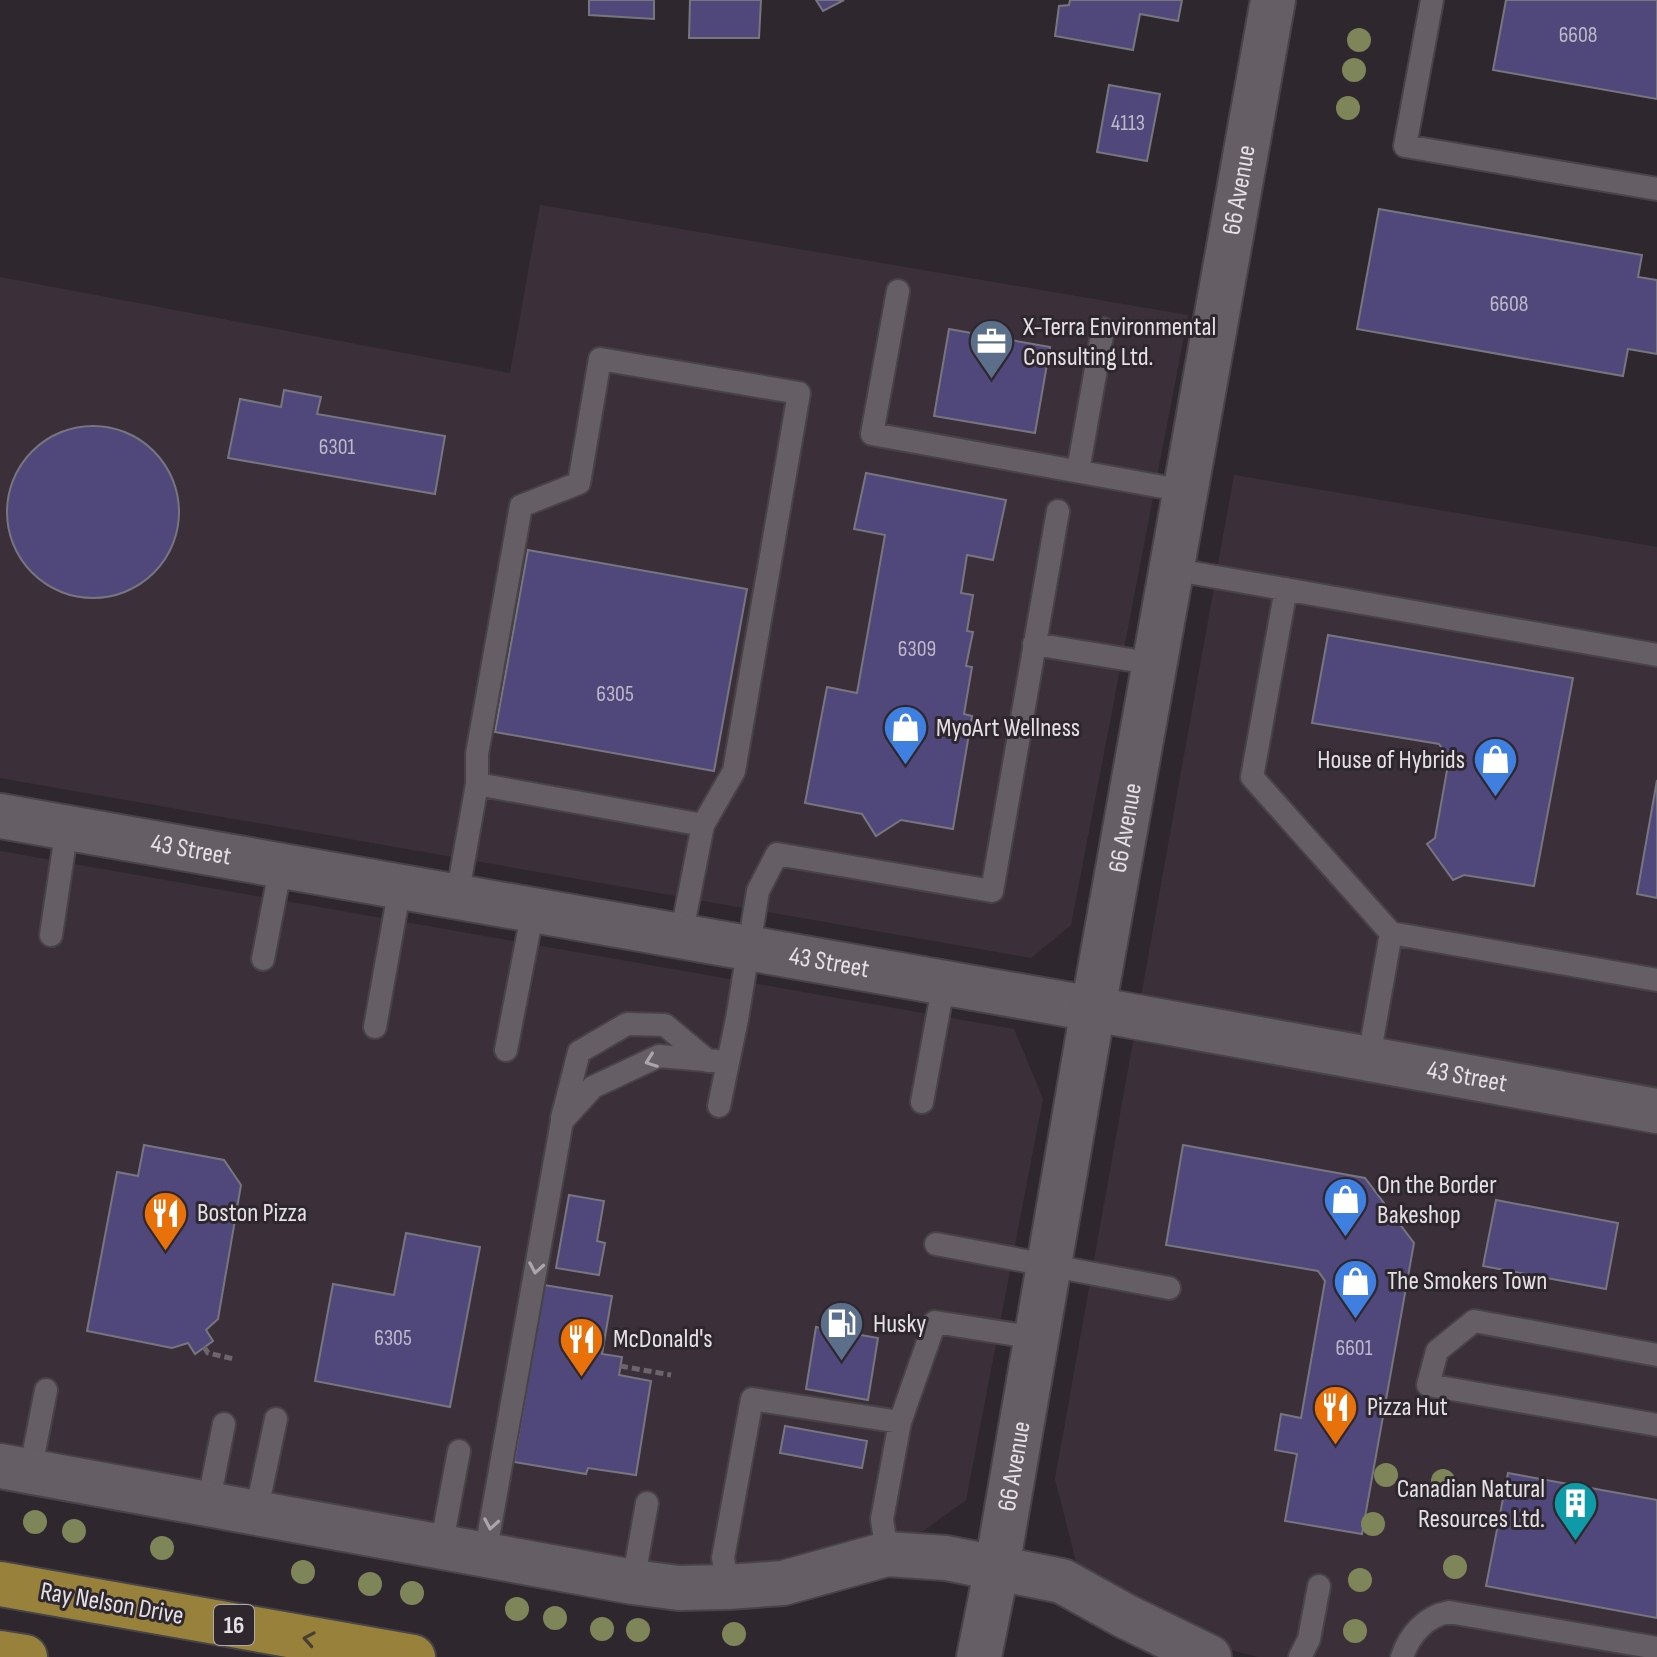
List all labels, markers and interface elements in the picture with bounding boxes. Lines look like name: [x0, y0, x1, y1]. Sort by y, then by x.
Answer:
house number: 6608: [1559, 22, 1597, 49]
house number: 4113: [1111, 110, 1145, 137]
street label: 66 Avenue: [1216, 143, 1262, 237]
house number: 6608: [1490, 291, 1528, 318]
place label: X-Terra Environmental Consulting Ltd.: [1022, 312, 1216, 373]
office icon: X-Terra Environmental Consulting Ltd.: [968, 318, 1016, 381]
house number: 6301: [319, 434, 355, 461]
house number: 6309: [898, 636, 936, 663]
house number: 6305: [596, 681, 634, 708]
shop icon: MyoArt Wellness: [881, 704, 929, 767]
place label: MyoArt Wellness: [936, 713, 1080, 744]
shop icon: House of Hybrids: [1472, 736, 1520, 799]
place label: House of Hybrids: [1317, 745, 1465, 776]
street label: 66 Avenue: [1102, 781, 1149, 875]
street label: 43 Street: [149, 827, 234, 872]
street label: 43 Street: [787, 940, 872, 985]
one-way arrow: [645, 1051, 659, 1068]
street label: 43 Street: [1424, 1054, 1510, 1099]
place label: On the Border Bakeshop: [1377, 1170, 1497, 1231]
shop icon: On the Border Bakeshop: [1322, 1176, 1370, 1239]
restaurant icon: Boston Pizza: [142, 1189, 190, 1252]
place label: Boston Pizza: [197, 1198, 307, 1229]
shop icon: The Smokers Town: [1332, 1257, 1380, 1320]
one-way arrow: [528, 1261, 545, 1275]
place label: The Smokers Town: [1387, 1266, 1547, 1297]
fuel station icon: Husky: [818, 1300, 866, 1363]
place label: Husky: [873, 1309, 926, 1340]
restaurant icon: McDonald's: [558, 1315, 606, 1378]
place label: McDonald's: [613, 1324, 713, 1355]
house number: 6305: [374, 1325, 412, 1352]
house number: 6601: [1336, 1335, 1373, 1362]
restaurant icon: Pizza Hut: [1312, 1383, 1360, 1446]
place label: Pizza Hut: [1367, 1392, 1448, 1423]
street label: 66 Avenue: [991, 1419, 1037, 1514]
place label: Canadian Natural Resources Ltd.: [1397, 1474, 1545, 1535]
building icon: Canadian Natural Resources Ltd.: [1552, 1480, 1600, 1543]
one-way arrow: [483, 1517, 500, 1531]
street label: Ray Nelson Drive: [38, 1576, 186, 1632]
road number: 16: [214, 1605, 254, 1645]
one-way arrow: [302, 1631, 316, 1648]

